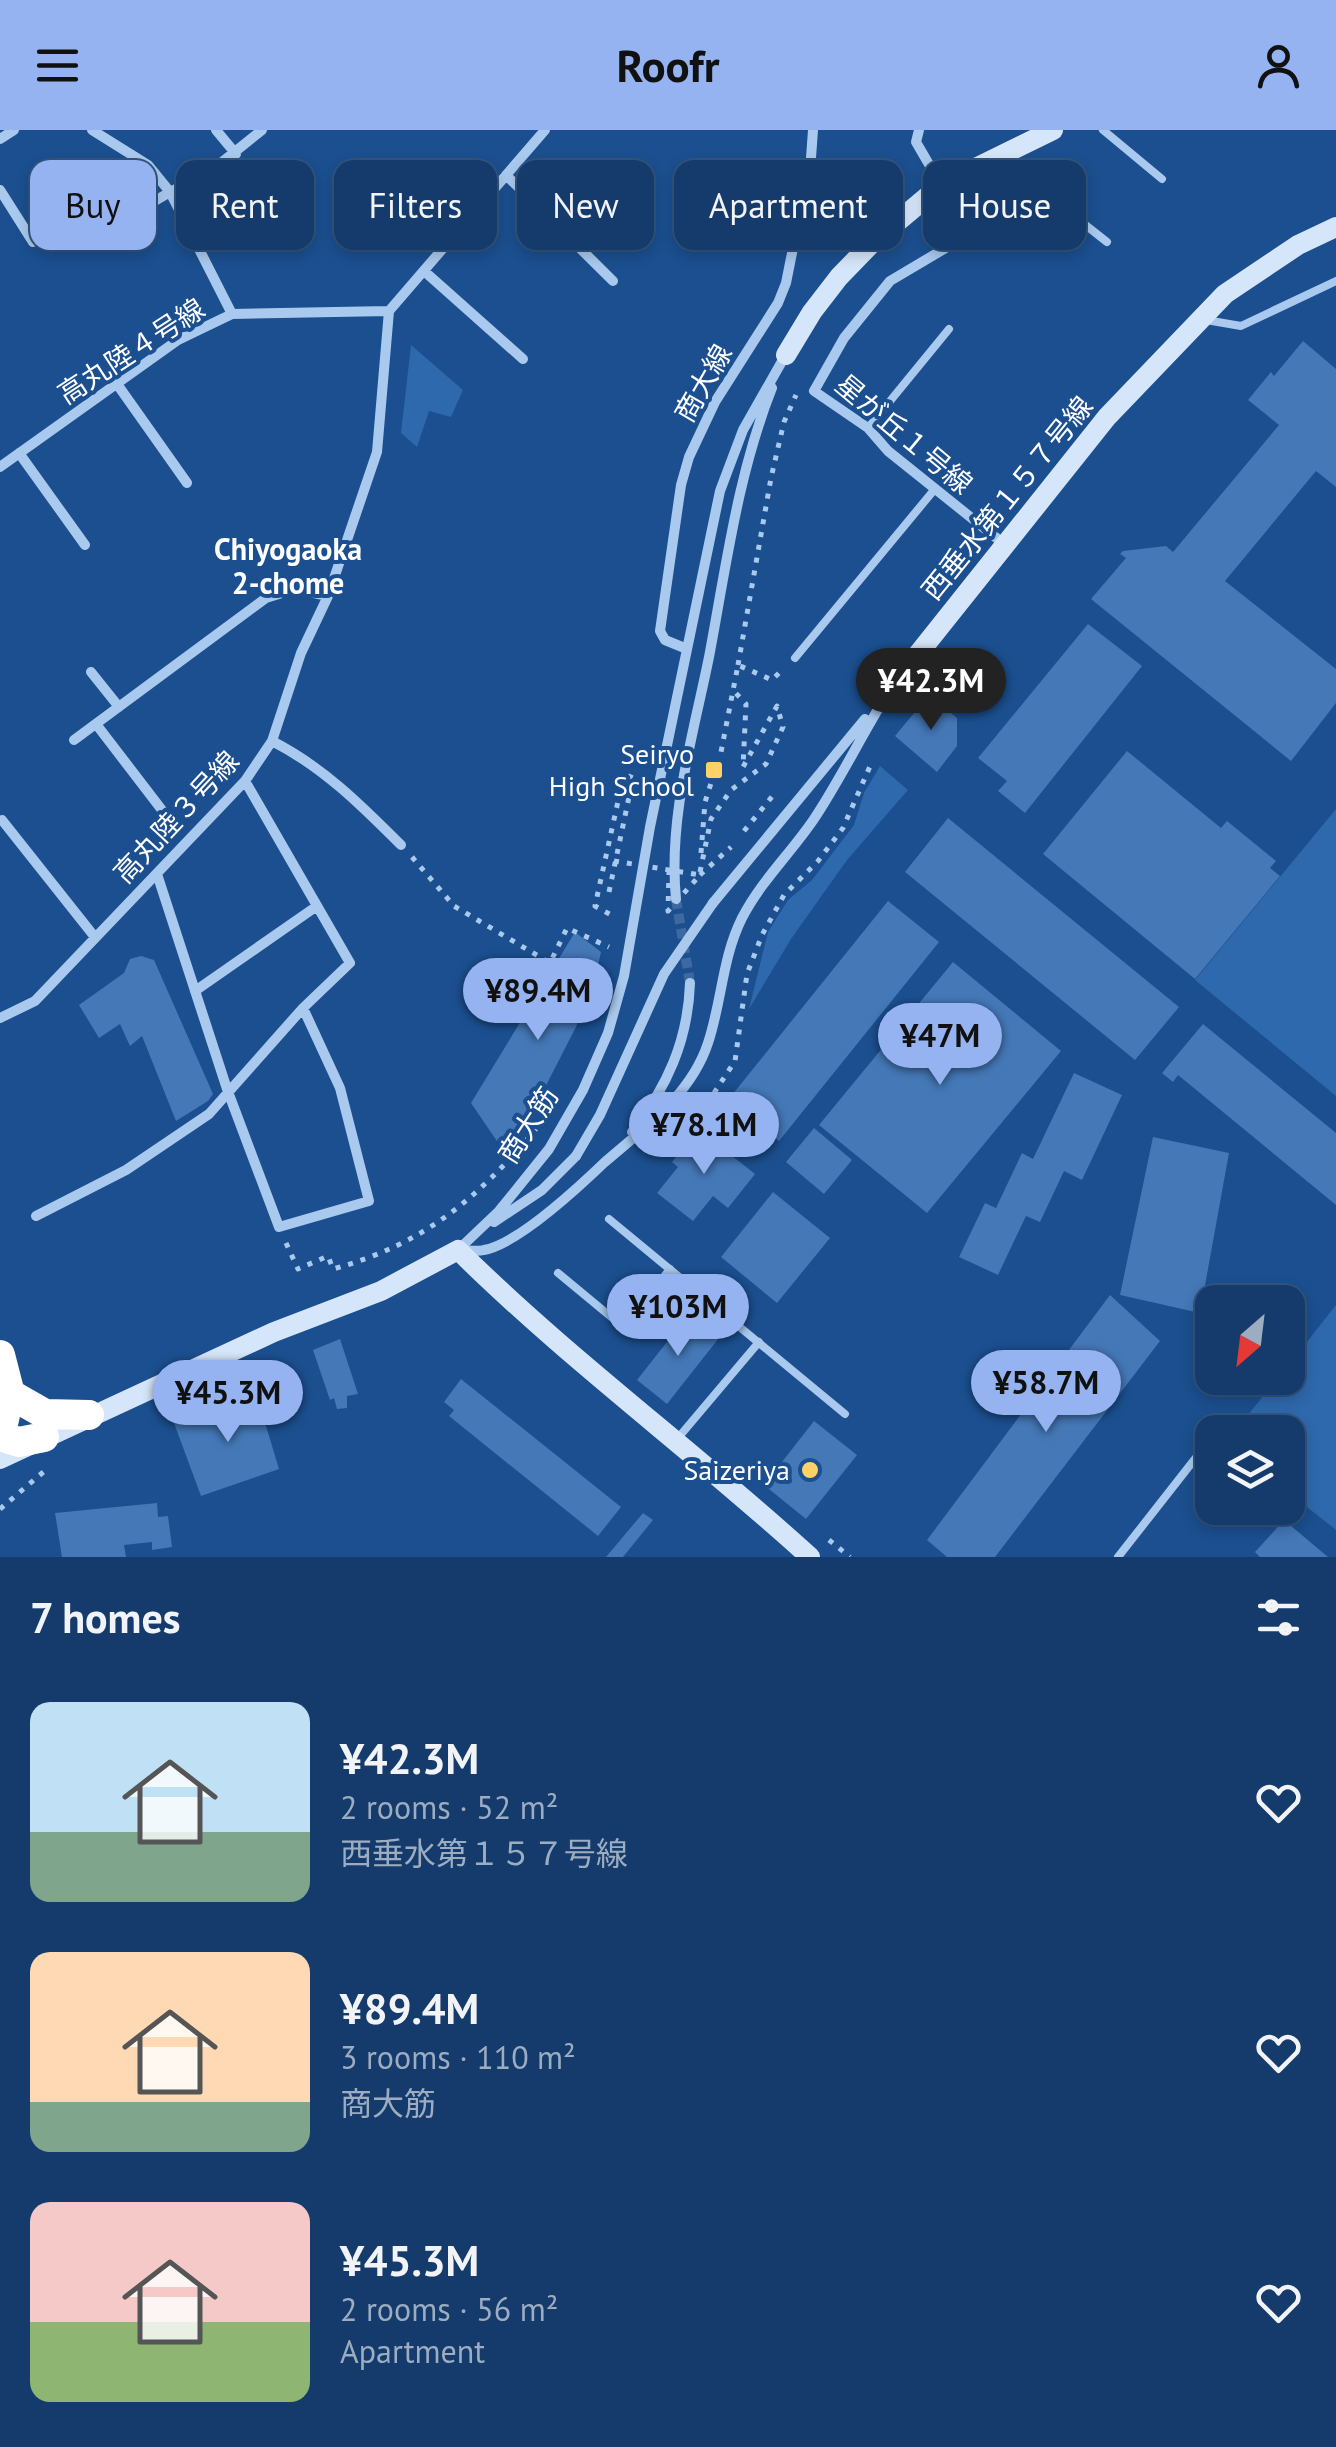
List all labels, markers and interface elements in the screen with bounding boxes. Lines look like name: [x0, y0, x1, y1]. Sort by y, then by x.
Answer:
text: Roofr: [617, 36, 719, 94]
icon: menu: [30, 38, 85, 93]
icon: person: [1251, 38, 1306, 93]
chip: Buy: [30, 160, 156, 250]
chip: Rent: [176, 160, 314, 250]
chip: Filters: [334, 160, 497, 250]
chip: New: [517, 160, 654, 250]
chip: Apartment: [674, 160, 903, 250]
chip: House: [923, 160, 1086, 250]
street label: 高丸陸４号線: [50, 289, 211, 412]
street label: 商大線: [666, 337, 740, 428]
street label: 星が丘１号線: [828, 365, 981, 502]
street label: 西垂水第１５７号線: [913, 388, 1100, 607]
district label: Chiyogaoka 2-chome: [214, 529, 362, 602]
pin: ¥42.3M: [850, 648, 1012, 733]
text: ¥42.3M: [878, 659, 984, 701]
place label: Seiryo High School: [549, 735, 694, 804]
street label: 高丸陸３号線: [105, 743, 246, 891]
marker: Seiryo High School: [703, 759, 725, 781]
pin: ¥89.4M: [457, 958, 619, 1043]
text: ¥89.4M: [485, 969, 591, 1011]
pin: ¥47M: [881, 1003, 999, 1088]
text: ¥47M: [900, 1014, 980, 1056]
street label: 商大筋: [489, 1079, 566, 1170]
pin: ¥78.1M: [623, 1092, 785, 1177]
text: ¥78.1M: [651, 1103, 757, 1145]
pin: ¥103M: [608, 1274, 748, 1359]
text: ¥103M: [629, 1285, 727, 1327]
north arrow: [1195, 1285, 1305, 1395]
map controls: [1195, 1285, 1305, 1525]
pin: ¥58.7M: [965, 1350, 1127, 1435]
pin: ¥45.3M: [147, 1360, 309, 1445]
text: ¥58.7M: [993, 1361, 1099, 1403]
text: ¥45.3M: [175, 1371, 281, 1413]
button: layers: [1195, 1415, 1305, 1525]
place label: Saizeriya: [683, 1451, 790, 1488]
marker: Saizeriya: [799, 1459, 821, 1481]
text: 7 homes: [30, 1590, 181, 1645]
icon: filters: [1251, 1590, 1306, 1645]
text: ¥42.3M: [340, 1731, 479, 1786]
icon: home: [110, 1742, 230, 1862]
icon: heart: [1251, 1775, 1306, 1830]
text: 2 rooms · 52 m²: [340, 1786, 558, 1828]
text: 西垂水第１５７号線: [340, 1832, 628, 1874]
text: ¥89.4M: [340, 1981, 479, 2036]
icon: home: [110, 1992, 230, 2112]
icon: heart: [1251, 2025, 1306, 2080]
text: 3 rooms · 110 m²: [340, 2036, 576, 2078]
text: 商大筋: [340, 2082, 436, 2124]
text: ¥45.3M: [340, 2233, 479, 2288]
icon: home: [110, 2242, 230, 2362]
icon: heart: [1251, 2275, 1306, 2330]
text: 2 rooms · 56 m²: [340, 2288, 558, 2330]
text: Apartment: [340, 2330, 485, 2372]

